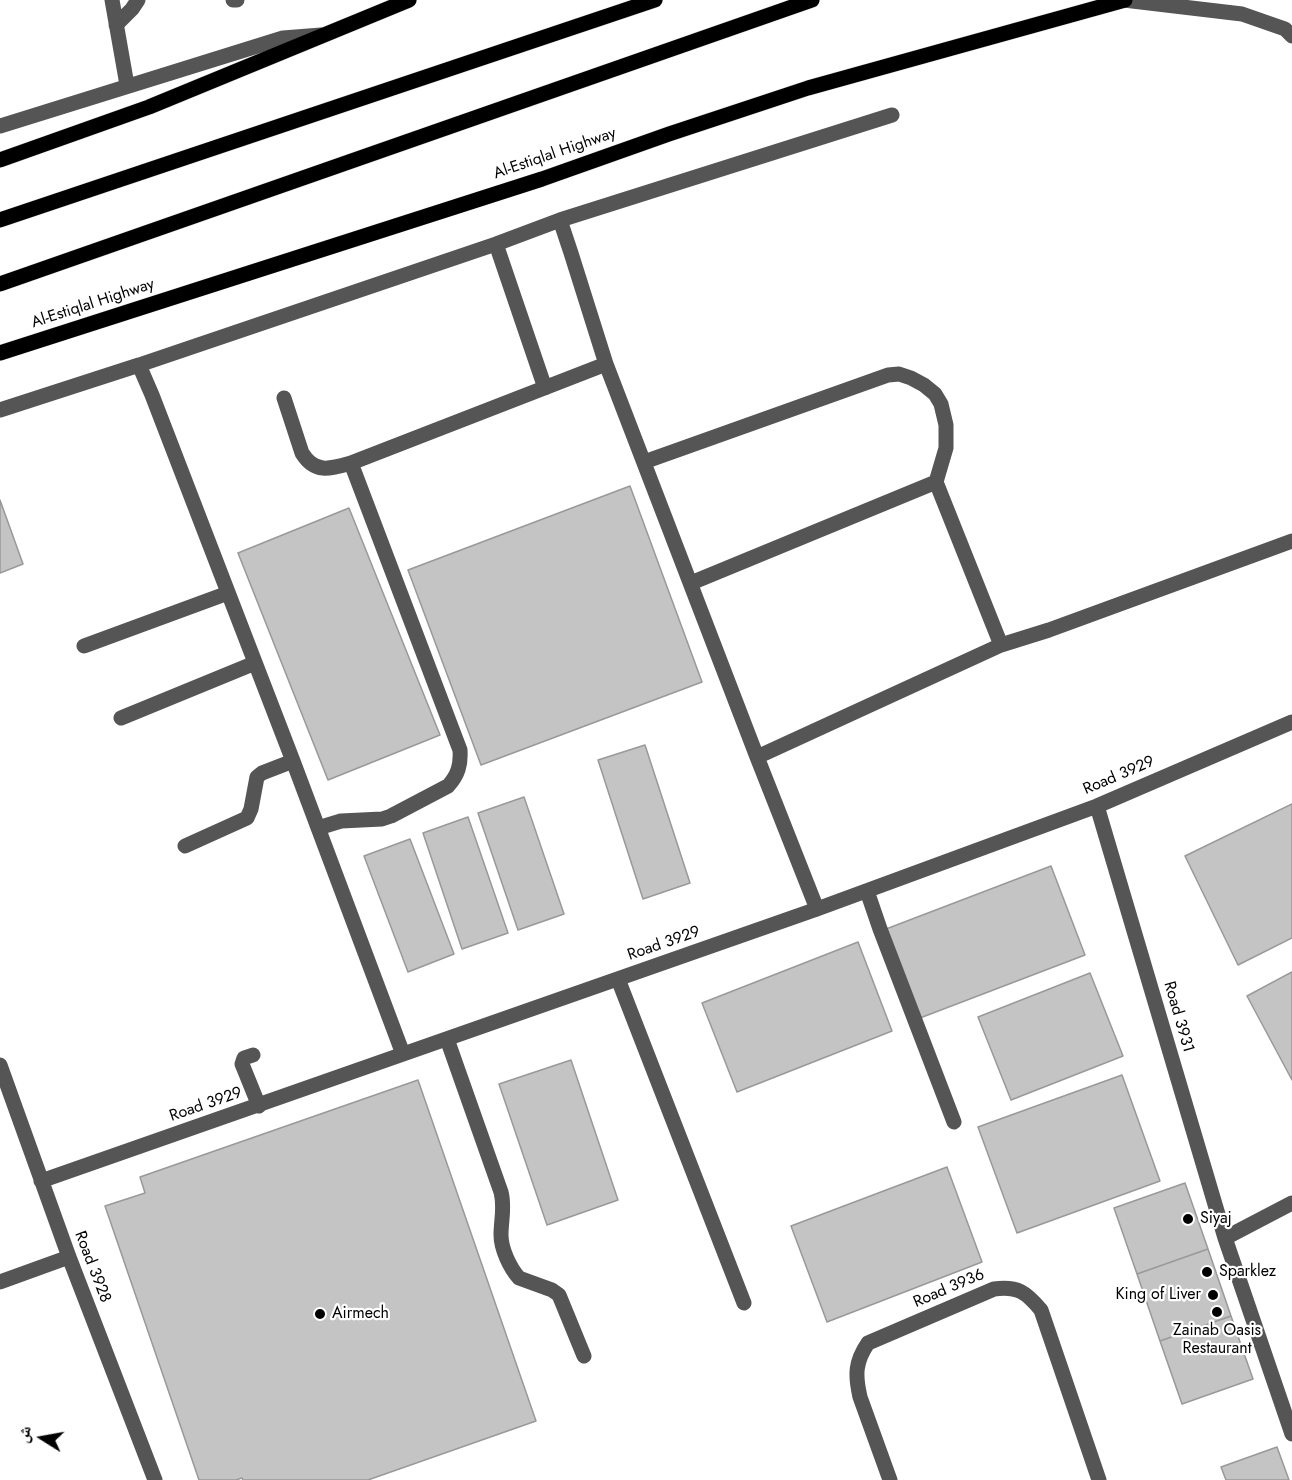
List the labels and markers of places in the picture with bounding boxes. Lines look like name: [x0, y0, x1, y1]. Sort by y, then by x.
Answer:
place label: Siyaj: [1200, 1209, 1232, 1229]
marker: Siyaj: [1181, 1212, 1195, 1226]
place label: Sparklez: [1219, 1262, 1276, 1282]
marker: Sparklez: [1200, 1265, 1214, 1279]
place label: King of Liver: [1115, 1285, 1201, 1305]
marker: King of Liver: [1206, 1288, 1220, 1302]
place label: Airmech: [332, 1304, 389, 1324]
marker: Zainab Oasis Restaurant: [1210, 1305, 1224, 1319]
marker: Airmech: [313, 1307, 327, 1321]
place label: Zainab Oasis Restaurant: [1173, 1321, 1261, 1359]

